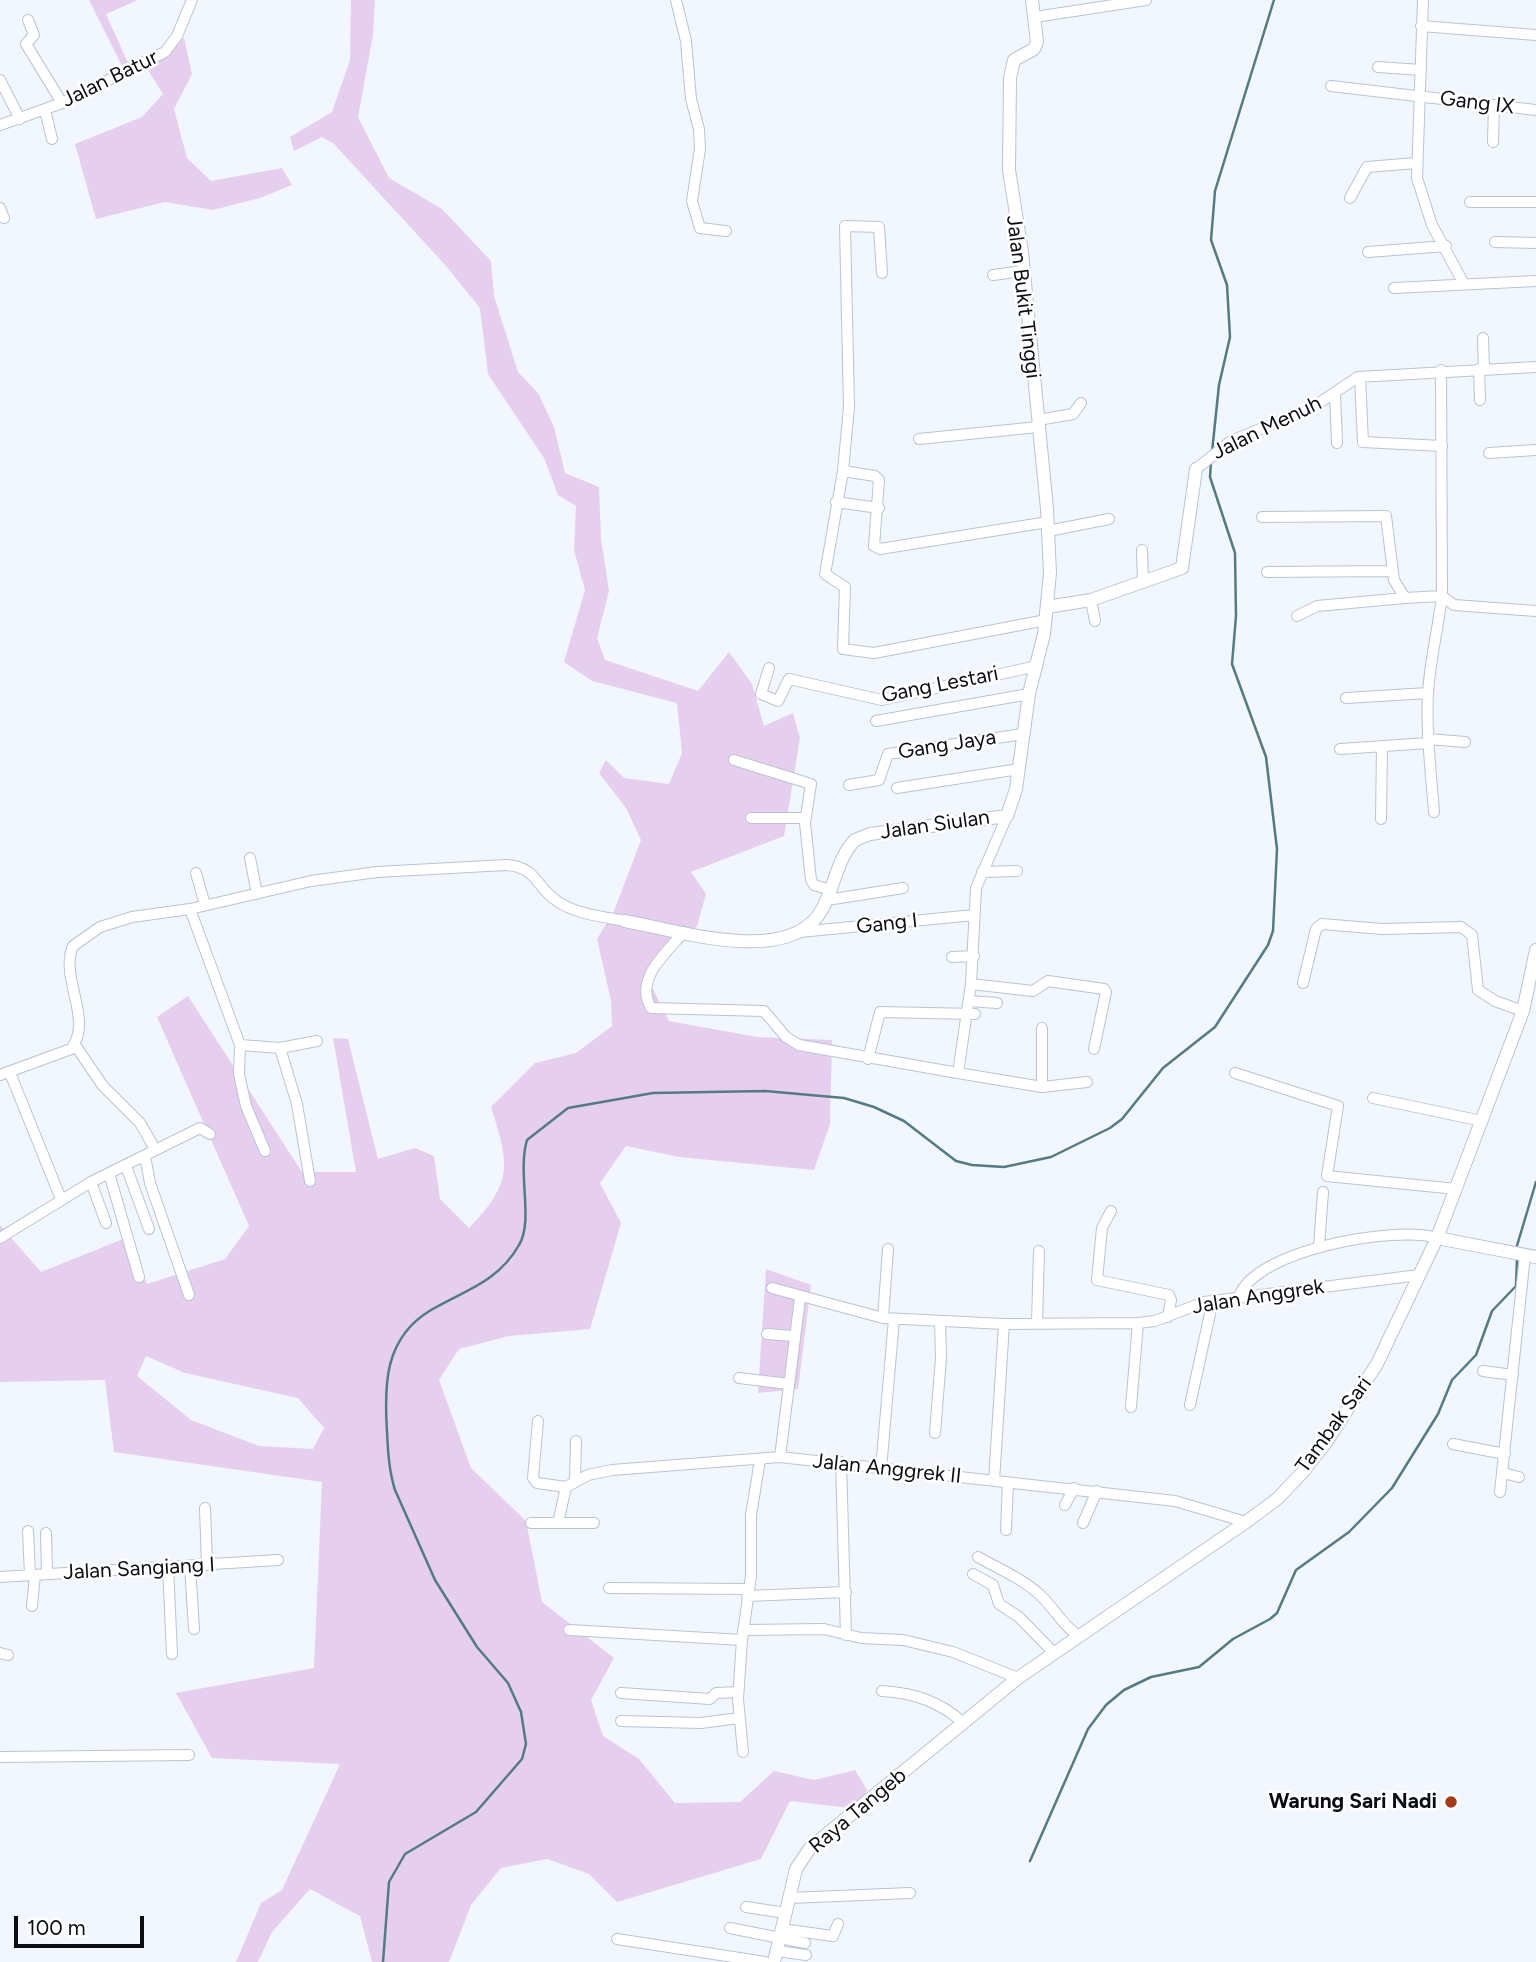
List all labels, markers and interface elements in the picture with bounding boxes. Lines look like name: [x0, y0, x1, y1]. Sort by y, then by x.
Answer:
street label: Jalan Batur: [58, 45, 162, 113]
street label: Gang IX: [1438, 86, 1516, 120]
street label: Jalan Bukit Tinggi: [1000, 214, 1046, 380]
street label: Jalan Menuh: [1208, 391, 1326, 465]
street label: Gang Lestari: [879, 661, 1001, 709]
street label: Gang Jaya: [896, 725, 998, 765]
street label: Jalan Siulan: [879, 805, 991, 845]
street label: Gang I: [855, 908, 919, 940]
street label: Jalan Anggrek: [1190, 1274, 1326, 1320]
street label: Tambak Sari: [1291, 1372, 1377, 1478]
street label: Jalan Anggrek II: [811, 1449, 963, 1489]
street label: Jalan Sangiang I: [62, 1552, 216, 1586]
street label: Raya Tangeb: [804, 1763, 912, 1859]
place label: Warung Sari Nadi: [1269, 1789, 1437, 1815]
marker: Warung Sari Nadi: [1443, 1794, 1459, 1810]
scale bar: [18, 1902, 147, 1946]
text: 100 m: [27, 1915, 86, 1940]

